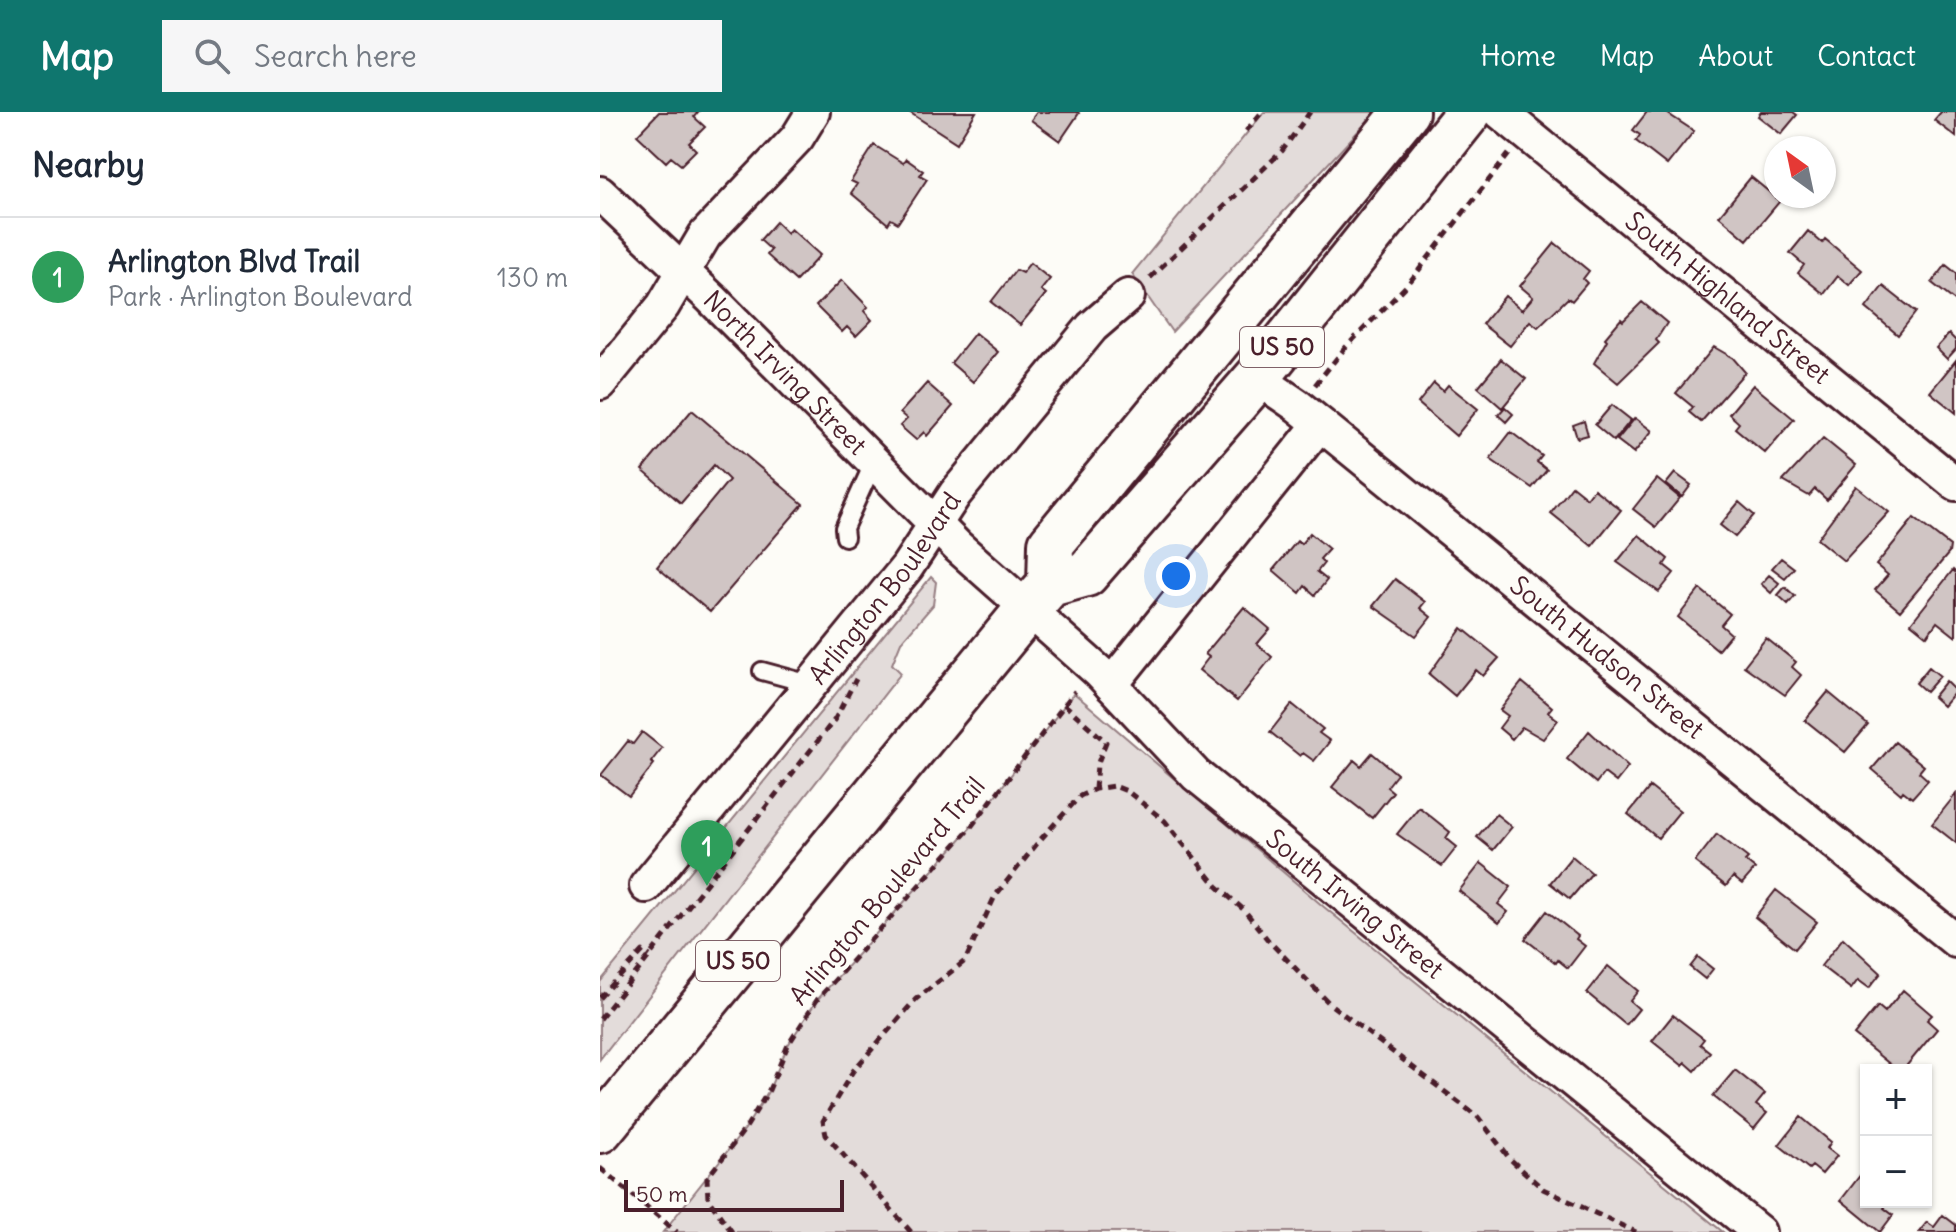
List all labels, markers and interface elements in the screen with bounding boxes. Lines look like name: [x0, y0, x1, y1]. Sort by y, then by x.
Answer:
search box: [162, 20, 722, 92]
text: Map: [40, 33, 114, 80]
icon: search: [190, 34, 234, 78]
text: Search here: [254, 37, 417, 75]
text: Home: [1480, 38, 1556, 74]
text: Map: [1600, 38, 1654, 74]
text: About: [1698, 38, 1773, 74]
text: Contact: [1817, 38, 1916, 74]
north arrow: [1764, 136, 1836, 208]
text: Nearby: [32, 143, 145, 186]
street label: South Highland Street: [1619, 204, 1838, 391]
text: Arlington Blvd Trail: [108, 242, 360, 280]
text: 1: [53, 261, 63, 294]
text: 130 m: [497, 261, 568, 294]
text: Park · Arlington Boulevard: [108, 280, 413, 313]
street label: North Irving Street: [697, 283, 874, 462]
road number: US 50: [1240, 327, 1324, 367]
street label: Arlington Boulevard: [801, 486, 968, 691]
your location: [1156, 556, 1196, 596]
street label: South Hudson Street: [1504, 568, 1711, 746]
street label: Arlington Boulevard Trail: [782, 770, 992, 1011]
pin: 1: [681, 820, 733, 886]
street label: South Irving Street: [1259, 822, 1451, 986]
road number: US 50: [696, 941, 780, 981]
map controls: [1860, 1064, 1932, 1208]
button: +: [1860, 1064, 1932, 1136]
button: −: [1860, 1136, 1932, 1208]
scale bar: [624, 1176, 844, 1212]
text: 50 m: [636, 1180, 688, 1208]

